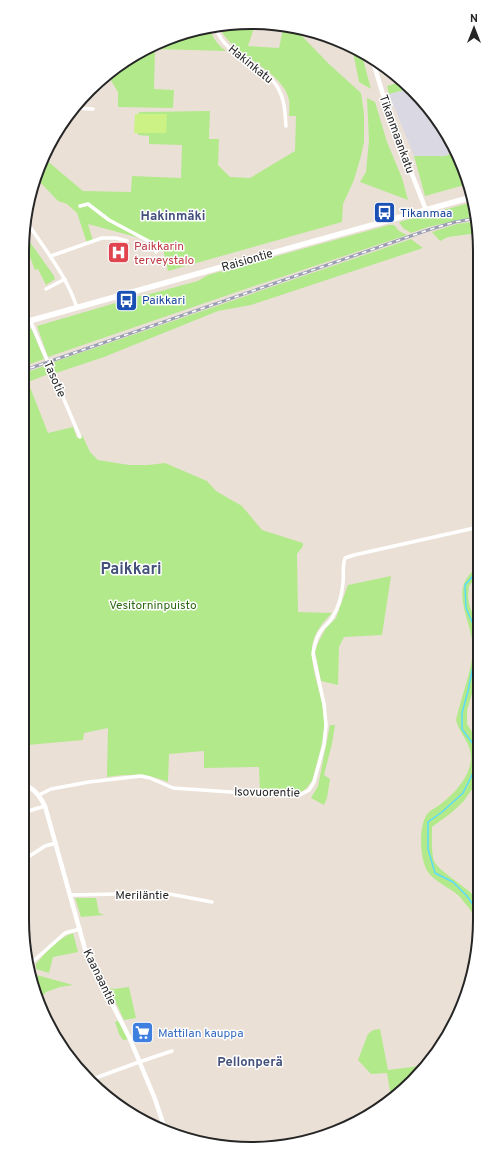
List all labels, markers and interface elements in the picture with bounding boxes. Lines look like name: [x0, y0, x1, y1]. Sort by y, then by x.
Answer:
north arrow: [454, 8, 494, 48]
text: N: [470, 12, 478, 26]
street label: Hakinkatu: [224, 42, 276, 88]
street label: Tikanmaankatu: [374, 93, 418, 176]
bus stop icon: Tikanmaa: [371, 200, 397, 226]
place label: Tikanmaa: [400, 206, 452, 222]
district label: Hakinmäki: [141, 209, 205, 225]
place label: Paikkarin terveystalo: [134, 239, 195, 269]
hospital icon: Paikkarin terveystalo: [106, 240, 132, 266]
street label: Raisiontie: [220, 246, 275, 276]
bus stop icon: Paikkari: [113, 287, 139, 313]
place label: Paikkari: [142, 293, 185, 309]
street label: Tasotie: [39, 359, 69, 400]
district label: Paikkari: [100, 560, 162, 580]
park label: Vesitorninpuisto: [109, 598, 197, 614]
street label: Isovuorentie: [234, 784, 300, 802]
street label: Meriläntie: [115, 888, 169, 904]
street label: Kaanaantie: [79, 947, 120, 1008]
supermarket icon: Mattilan kauppa: [130, 1020, 156, 1046]
place label: Mattilan kauppa: [158, 1026, 244, 1042]
district label: Pellonperä: [217, 1055, 283, 1071]

